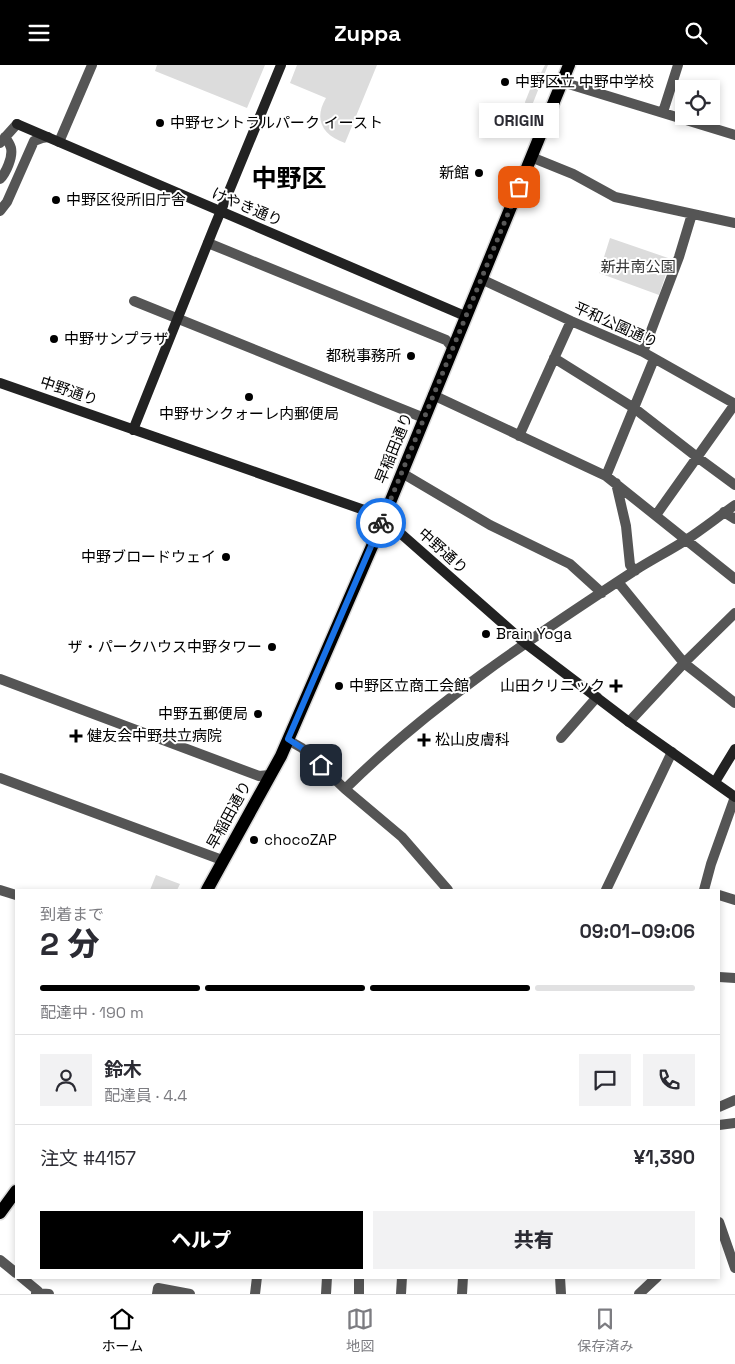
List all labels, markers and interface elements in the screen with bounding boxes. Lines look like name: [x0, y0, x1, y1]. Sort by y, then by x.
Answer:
icon: menu: [25, 19, 53, 47]
text: Zuppa: [334, 19, 401, 47]
icon: search: [682, 19, 710, 47]
place label: 中野区立 中野中学校: [515, 72, 654, 91]
marker: 中野区立 中野中学校: [499, 76, 511, 88]
map controls: [675, 80, 720, 125]
button: locate: [675, 80, 720, 125]
callout: ORIGIN: [479, 102, 559, 137]
text: ORIGIN: [494, 110, 544, 131]
place label: 中野セントラルパーク イースト: [170, 113, 383, 132]
marker: 中野セントラルパーク イースト: [154, 117, 166, 129]
district label: 中野区: [251, 162, 327, 194]
place label: 新館: [439, 163, 469, 182]
pin: [498, 166, 540, 208]
marker: 新館: [473, 167, 485, 179]
icon: bag: [505, 173, 533, 201]
street label: けやき通り: [209, 183, 285, 230]
place label: 中野区役所旧庁舎: [66, 190, 186, 209]
marker: 中野区役所旧庁舎: [50, 194, 62, 206]
park label: 新井南公園: [600, 257, 676, 276]
street label: 平和公園通り: [571, 298, 661, 352]
place label: 中野サンプラザ: [64, 329, 169, 348]
marker: 中野サンプラザ: [48, 333, 60, 345]
place label: 都税事務所: [326, 346, 401, 365]
marker: 都税事務所: [405, 350, 417, 362]
street label: 中野通り: [38, 372, 101, 409]
marker: 中野サンクォーレ内郵便局: [243, 391, 255, 403]
place label: 中野サンクォーレ内郵便局: [159, 404, 339, 423]
street label: 早稲田通り: [371, 409, 416, 486]
courier: [356, 498, 406, 548]
icon: bike: [367, 509, 395, 537]
street label: 中野通り: [415, 523, 472, 578]
place label: 中野ブロードウェイ: [81, 547, 216, 566]
marker: 中野ブロードウェイ: [220, 551, 232, 563]
place label: Brain Yoga: [496, 624, 572, 643]
marker: Brain Yoga: [480, 628, 492, 640]
place label: ザ・パークハウス中野タワー: [68, 637, 262, 656]
marker: ザ・パークハウス中野タワー: [266, 641, 278, 653]
place label: 中野区立商工会館: [349, 676, 469, 695]
place label: 山田クリニック: [500, 676, 605, 695]
marker: 山田クリニック: [609, 679, 623, 693]
marker: 中野区立商工会館: [333, 680, 345, 692]
place label: 中野五郵便局: [158, 704, 248, 723]
marker: 中野五郵便局: [252, 708, 264, 720]
place label: 健友会中野共立病院: [87, 726, 222, 745]
marker: 健友会中野共立病院: [69, 729, 83, 743]
place label: 松山皮膚科: [435, 730, 510, 749]
marker: 松山皮膚科: [417, 733, 431, 747]
pin: [300, 744, 342, 786]
icon: home: [307, 751, 335, 779]
street label: 早稲田通り: [202, 777, 255, 852]
place label: chocoZAP: [264, 830, 337, 849]
marker: chocoZAP: [248, 834, 260, 846]
text: 到着まで: [40, 904, 104, 925]
text: 09:01–09:06: [580, 919, 695, 944]
text: 2 分: [40, 924, 99, 964]
text: 配達中 · 190 m: [40, 1002, 144, 1023]
button: person: [40, 1054, 92, 1106]
button: chat: [579, 1054, 631, 1106]
button: phone: [643, 1054, 695, 1106]
text: 鈴木: [104, 1057, 142, 1082]
text: 配達員 · 4.4: [104, 1085, 187, 1106]
text: ¥1,390: [633, 1145, 695, 1170]
text: 注文 #4157: [40, 1146, 136, 1171]
button: ヘルプ: [40, 1211, 363, 1269]
button: 共有: [373, 1211, 695, 1269]
tab: ホーム: [102, 1305, 143, 1355]
tab: 地図: [346, 1305, 374, 1355]
tab: 保存済み: [577, 1305, 633, 1355]

